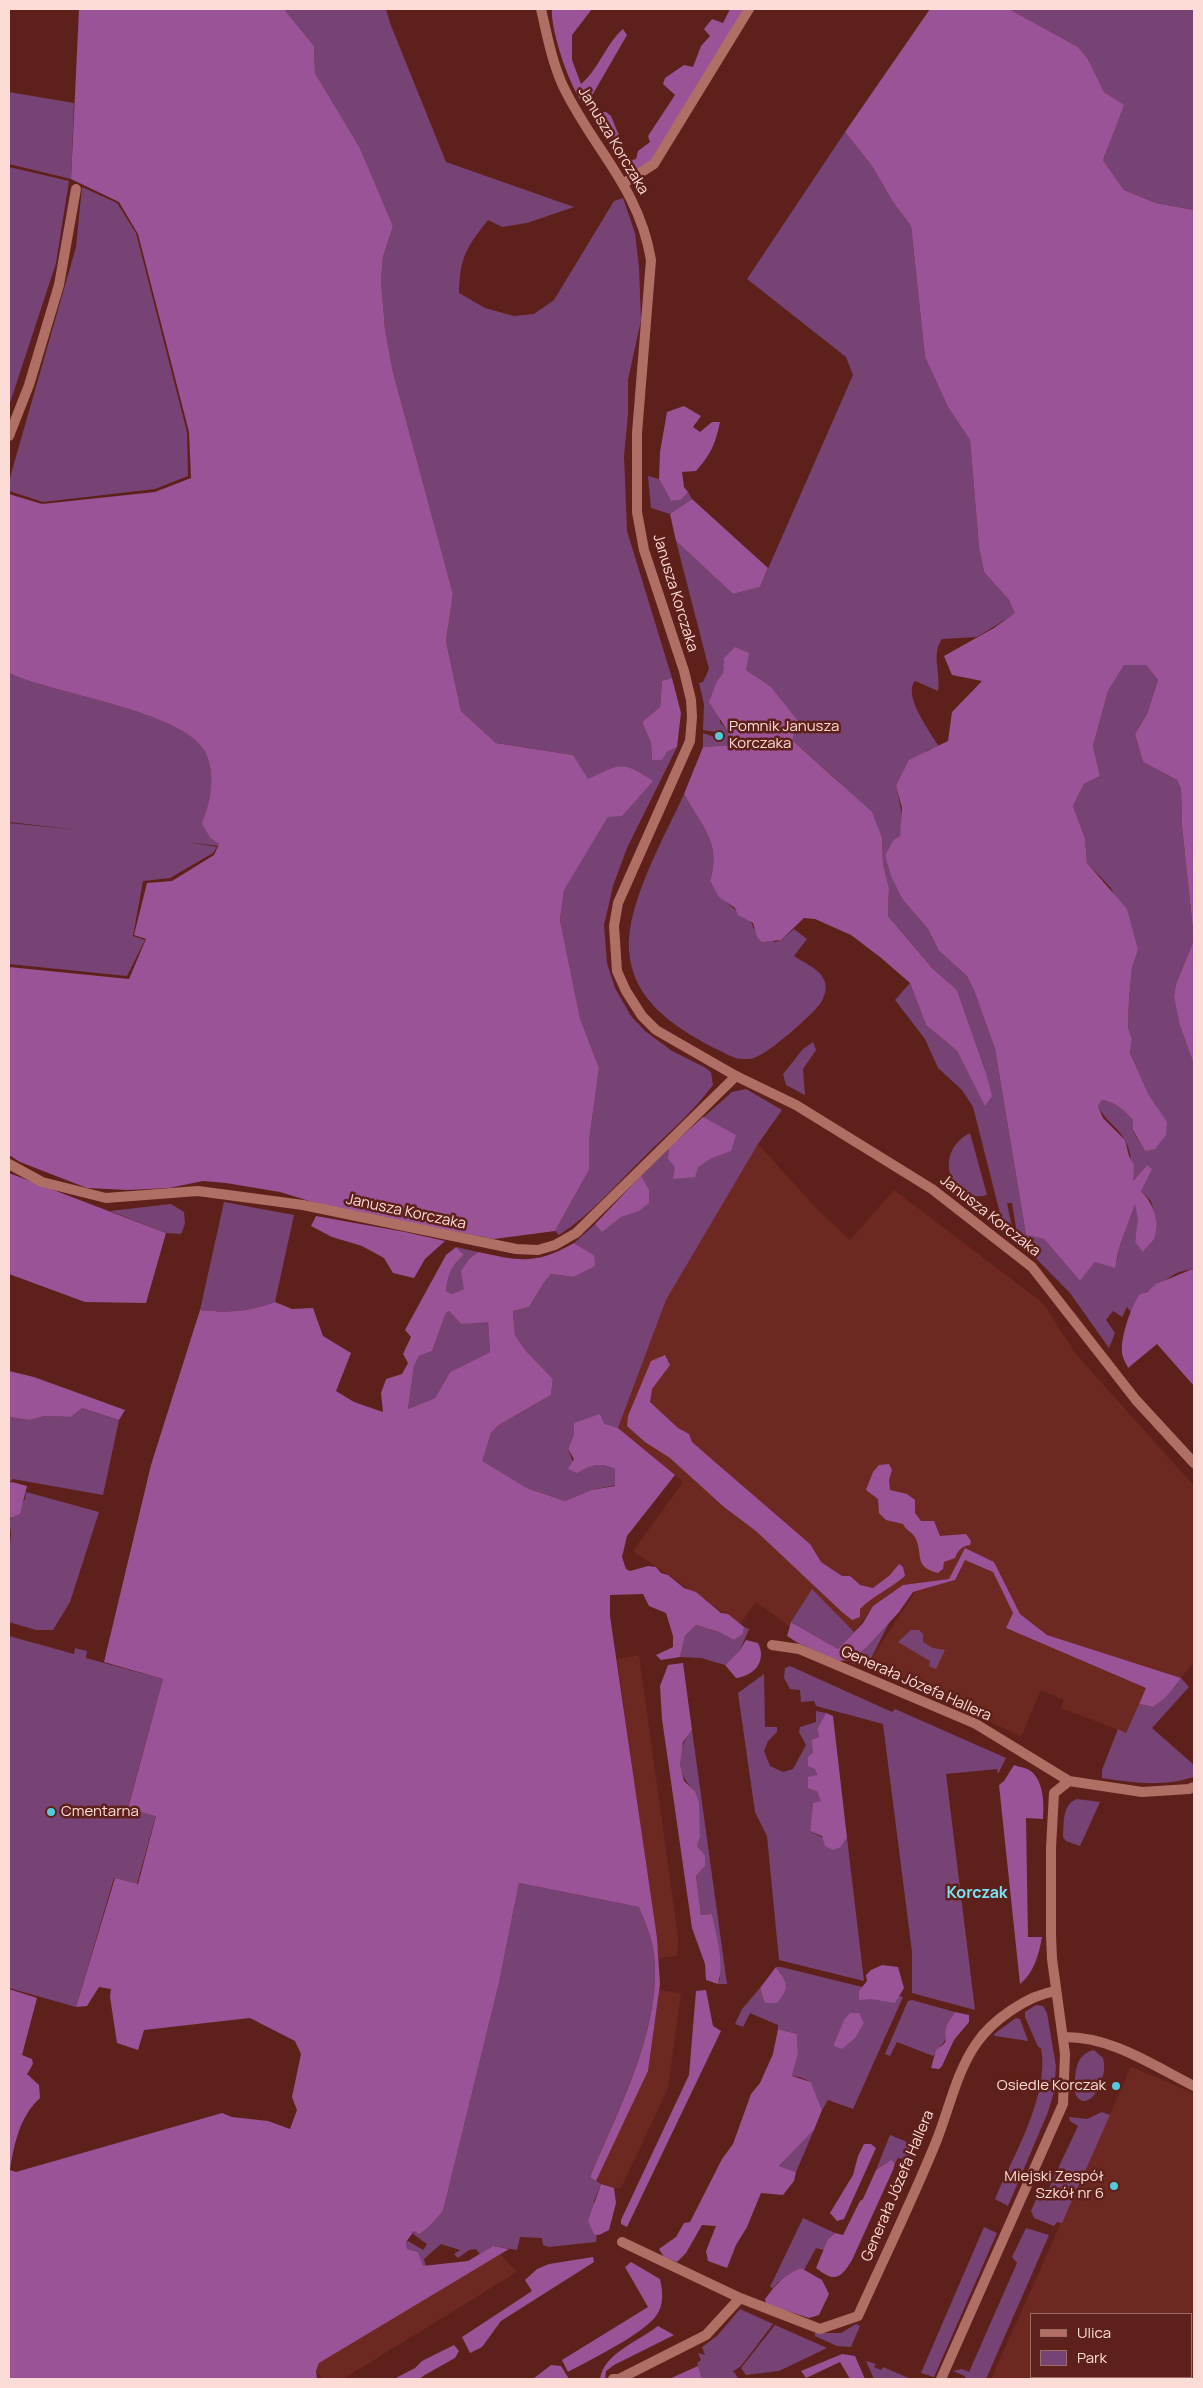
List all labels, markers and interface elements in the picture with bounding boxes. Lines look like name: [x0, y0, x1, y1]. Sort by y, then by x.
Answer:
street label: Janusza Korczaka: [574, 84, 652, 198]
street label: Janusza Korczaka: [649, 532, 701, 654]
place label: Pomnik Janusza Korczaka: [729, 718, 839, 753]
marker: Pomnik Janusza Korczaka: [713, 730, 725, 742]
street label: Janusza Korczaka: [936, 1171, 1044, 1261]
street label: Janusza Korczaka: [344, 1190, 468, 1234]
street label: Generała Józefa Hallera: [838, 1643, 994, 1725]
place label: Cmentarna: [61, 1803, 139, 1821]
marker: Cmentarna: [45, 1806, 57, 1818]
district label: Korczak: [947, 1884, 1007, 1904]
place label: Osiedle Korczak: [997, 2077, 1106, 2095]
marker: Osiedle Korczak: [1110, 2080, 1122, 2092]
street label: Generała Józefa Hallera: [858, 2108, 938, 2264]
place label: Miejski Zespół Szkół nr 6: [1004, 2168, 1104, 2203]
marker: Miejski Zespół Szkół nr 6: [1108, 2180, 1120, 2192]
legend: [1030, 2313, 1193, 2378]
text: Ulica: [1077, 2322, 1111, 2343]
text: Park: [1077, 2347, 1107, 2368]

